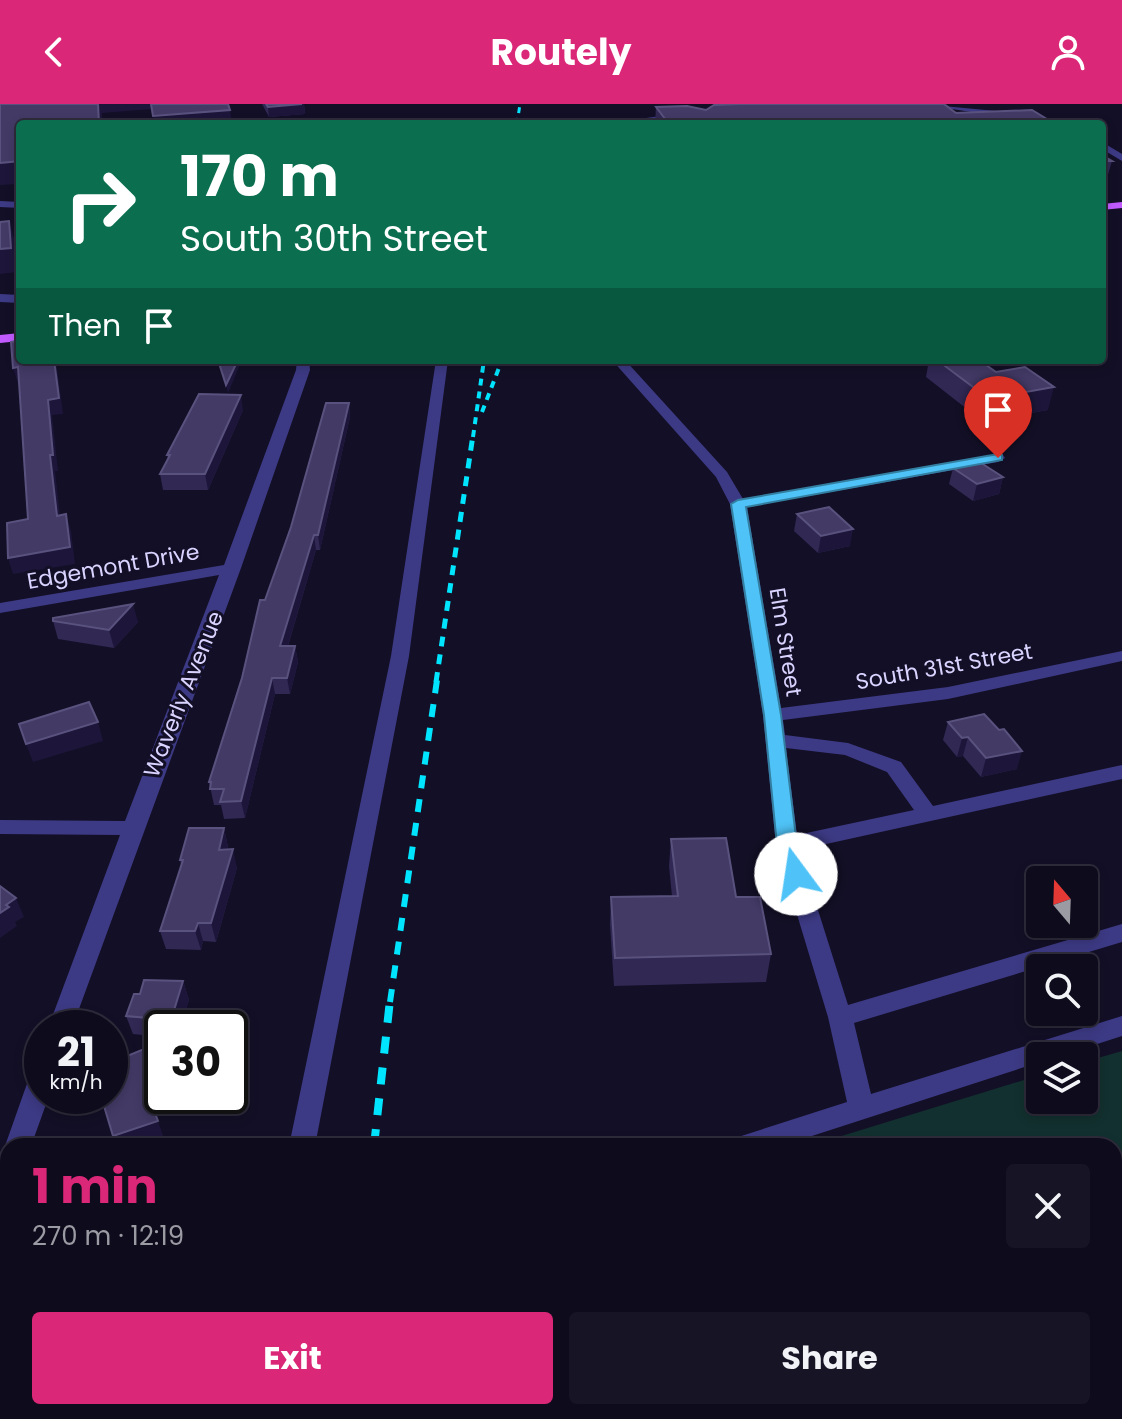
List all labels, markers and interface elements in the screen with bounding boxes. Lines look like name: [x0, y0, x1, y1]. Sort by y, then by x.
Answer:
text: Routely: [491, 27, 631, 78]
icon: back: [32, 30, 76, 74]
icon: person: [1046, 30, 1090, 74]
text: 170 m: [180, 137, 339, 216]
icon: right: [48, 152, 152, 256]
text: South 30th Street: [180, 213, 488, 264]
text: Then: [48, 304, 121, 347]
icon: arrive: [137, 304, 181, 348]
pin: [964, 376, 1032, 458]
icon: arrive: [976, 388, 1020, 432]
street label: Edgemont Drive: [24, 536, 202, 597]
street label: Elm Street: [762, 586, 809, 699]
street label: Waverly Avenue: [136, 606, 231, 782]
street label: South 31st Street: [853, 636, 1035, 697]
position arrow: [754, 832, 838, 916]
north arrow: [1026, 866, 1098, 938]
map controls: [1026, 866, 1098, 1114]
button: search: [1026, 954, 1098, 1026]
speed limit sign: 30: [144, 1010, 248, 1114]
text: 21: [57, 1024, 95, 1080]
button: layers: [1026, 1042, 1098, 1114]
text: km/h: [49, 1068, 103, 1096]
text: 1 min: [32, 1153, 158, 1220]
button: close: [1006, 1164, 1090, 1248]
text: 270 m · 12:19: [32, 1218, 184, 1254]
button: Exit: [32, 1312, 553, 1404]
button: Share: [569, 1312, 1090, 1404]

